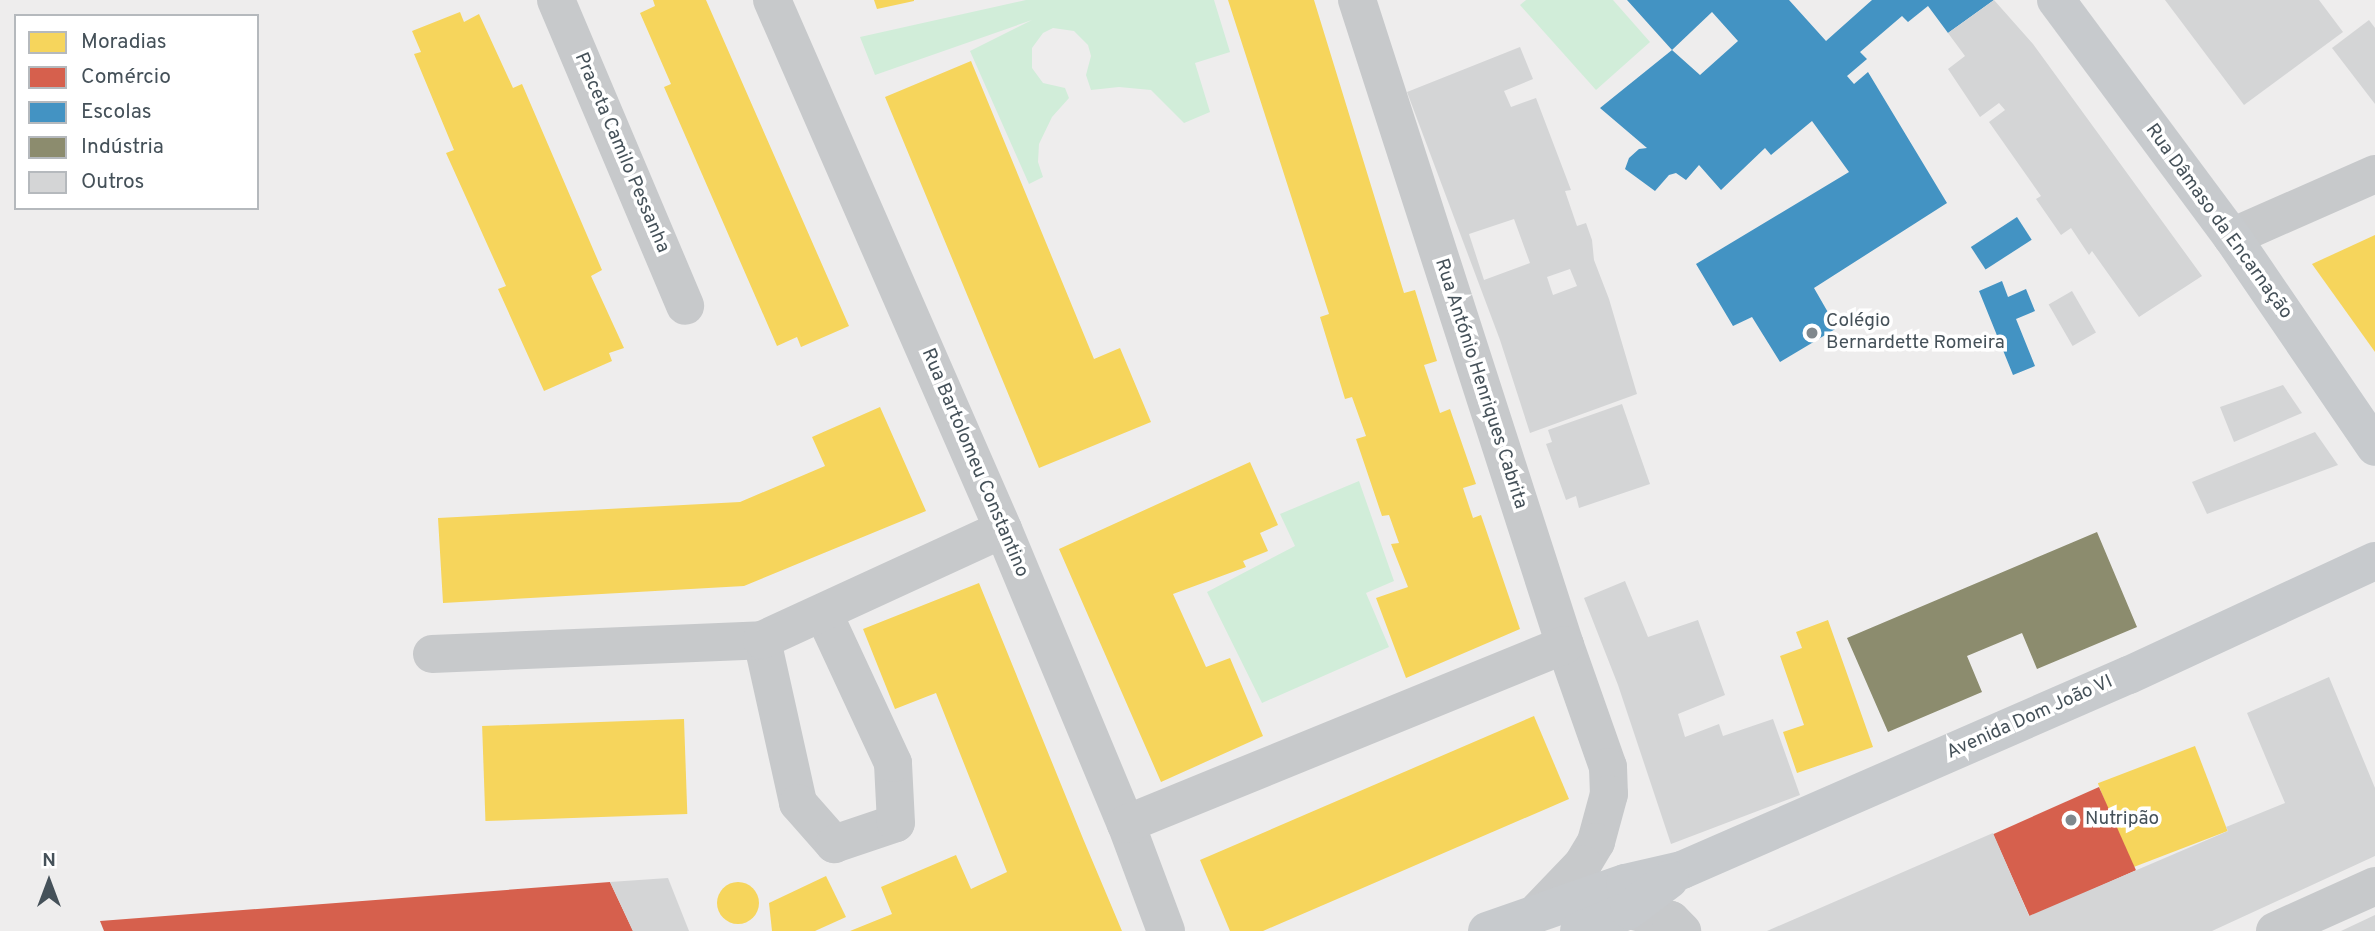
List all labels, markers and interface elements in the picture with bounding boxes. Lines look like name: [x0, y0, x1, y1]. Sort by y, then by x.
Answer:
legend: [14, 14, 259, 210]
text: Moradias: [81, 29, 167, 56]
street label: Praceta Camilo Pessanha: [568, 49, 674, 257]
text: Comércio: [81, 64, 171, 91]
text: Escolas: [81, 99, 152, 126]
street label: Rua Dâmaso da Encarnação: [2140, 120, 2296, 324]
text: Indústria: [81, 134, 164, 161]
text: Outros: [81, 169, 144, 196]
street label: Rua António Henriques Cabrita: [1429, 256, 1531, 512]
place label: Colégio Bernardette Romeira: [1826, 311, 2005, 355]
marker: Colégio Bernardette Romeira: [1804, 325, 1820, 341]
street label: Rua Bartolomeu Constantino: [915, 345, 1033, 581]
street label: Avenida Dom João VI: [1943, 671, 2117, 765]
place label: Nutripão: [2085, 809, 2159, 831]
marker: Nutripão: [2063, 812, 2079, 828]
north arrow: [14, 847, 84, 917]
text: N: [42, 849, 56, 873]

